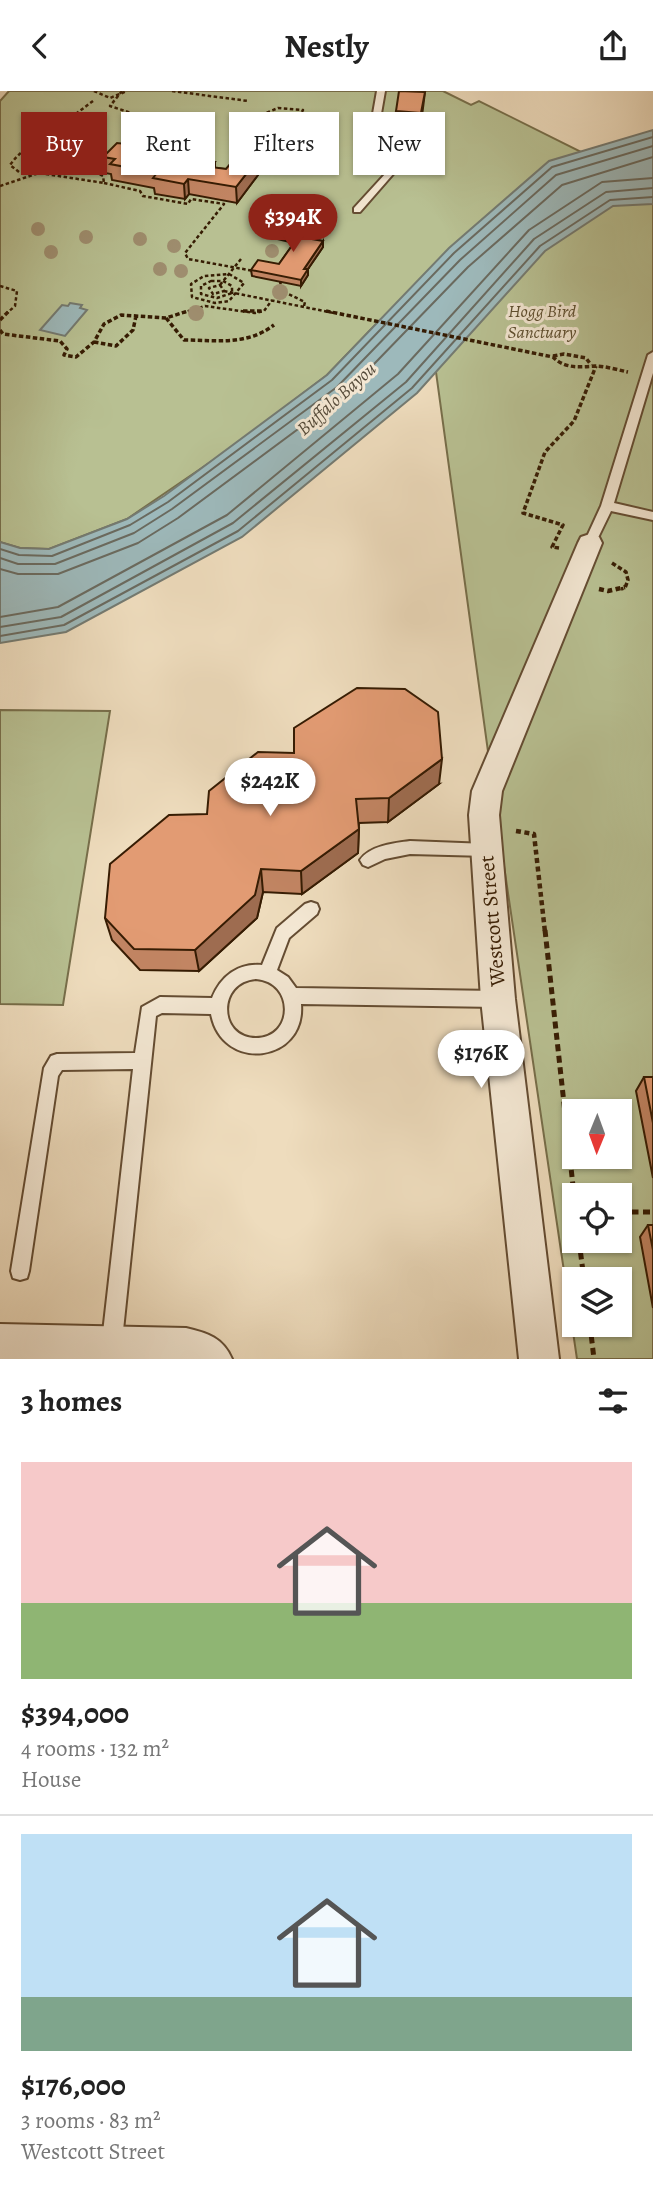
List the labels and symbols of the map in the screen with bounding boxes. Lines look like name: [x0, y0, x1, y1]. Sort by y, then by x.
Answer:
pin: $394K: [244, 195, 342, 254]
park label: Hogg Bird Sanctuary: [508, 299, 577, 344]
water label: Buffalo Bayou: [291, 356, 382, 441]
pin: $242K: [221, 759, 319, 818]
street label: Westcott Street: [472, 854, 512, 989]
pin: $176K: [432, 1031, 530, 1090]
north arrow: [562, 1099, 632, 1169]

